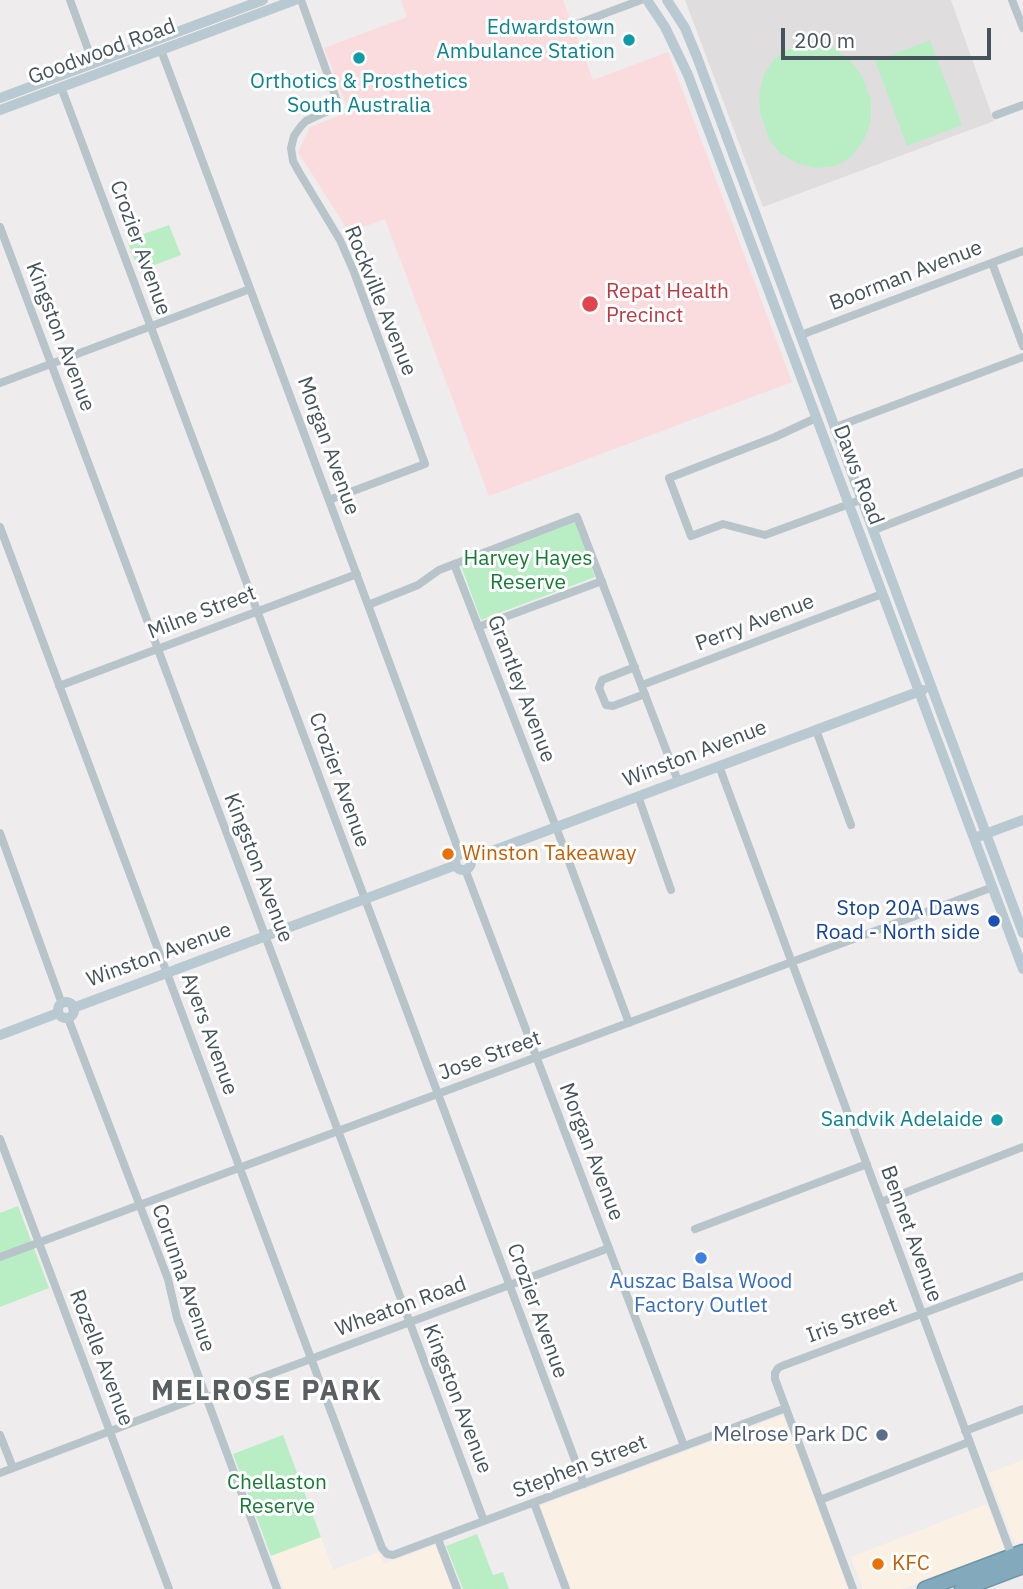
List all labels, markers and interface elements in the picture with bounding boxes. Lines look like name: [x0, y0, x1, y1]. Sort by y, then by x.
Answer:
street label: Goodwood Road: [25, 14, 179, 90]
scale bar: [785, 14, 995, 58]
place label: Edwardstown Ambulance Station: [436, 15, 615, 65]
text: 200 m: [794, 26, 855, 54]
marker: Edwardstown Ambulance Station: [621, 32, 637, 48]
marker: Orthotics & Prosthetics South Australia: [351, 50, 367, 66]
place label: Orthotics & Prosthetics South Australia: [250, 69, 468, 119]
street label: Crozier Avenue: [104, 177, 176, 319]
street label: Rockville Avenue: [338, 222, 422, 380]
street label: Boorman Avenue: [826, 235, 986, 317]
street label: Kingston Avenue: [20, 259, 100, 415]
place label: Repat Health Precinct: [606, 279, 729, 329]
marker: Repat Health Precinct: [580, 294, 600, 314]
street label: Morgan Avenue: [291, 373, 365, 519]
street label: Daws Road: [827, 422, 889, 528]
park label: Harvey Hayes Reserve: [463, 546, 593, 596]
street label: Milne Street: [144, 581, 260, 645]
street label: Perry Avenue: [692, 589, 818, 657]
street label: Grantley Avenue: [481, 612, 561, 766]
street label: Crozier Avenue: [303, 709, 375, 851]
street label: Winston Avenue: [620, 715, 770, 793]
street label: Kingston Avenue: [218, 790, 298, 946]
place label: Winston Takeaway: [462, 841, 637, 867]
marker: Winston Takeaway: [440, 846, 456, 862]
place label: Stop 20A Daws Road - North side: [816, 896, 980, 946]
marker: Stop 20A Daws Road - North side: [986, 913, 1002, 929]
street label: Winston Avenue: [83, 917, 235, 993]
street label: Ayers Avenue: [175, 970, 243, 1098]
street label: Jose Street: [436, 1026, 544, 1086]
street label: Morgan Avenue: [553, 1080, 629, 1224]
place label: Sandvik Adelaide: [821, 1107, 983, 1133]
marker: Sandvik Adelaide: [989, 1112, 1005, 1128]
street label: Bennet Avenue: [875, 1162, 947, 1306]
street label: Corunna Avenue: [146, 1201, 220, 1355]
street label: Crozier Avenue: [501, 1240, 573, 1382]
marker: Auszac Balsa Wood Factory Outlet: [693, 1250, 709, 1266]
place label: Auszac Balsa Wood Factory Outlet: [609, 1269, 793, 1319]
street label: Wheaton Road: [332, 1272, 470, 1342]
street label: Rozelle Avenue: [63, 1286, 139, 1430]
street label: Iris Street: [803, 1293, 901, 1349]
street label: Kingston Avenue: [417, 1321, 497, 1477]
district label: MELROSE PARK: [152, 1375, 382, 1409]
place label: Melrose Park DC: [713, 1422, 868, 1448]
marker: Melrose Park DC: [874, 1427, 890, 1443]
street label: Stephen Street: [510, 1430, 650, 1504]
park label: Chellaston Reserve: [227, 1470, 327, 1520]
place label: KFC: [892, 1551, 930, 1577]
marker: KFC: [870, 1556, 886, 1572]

